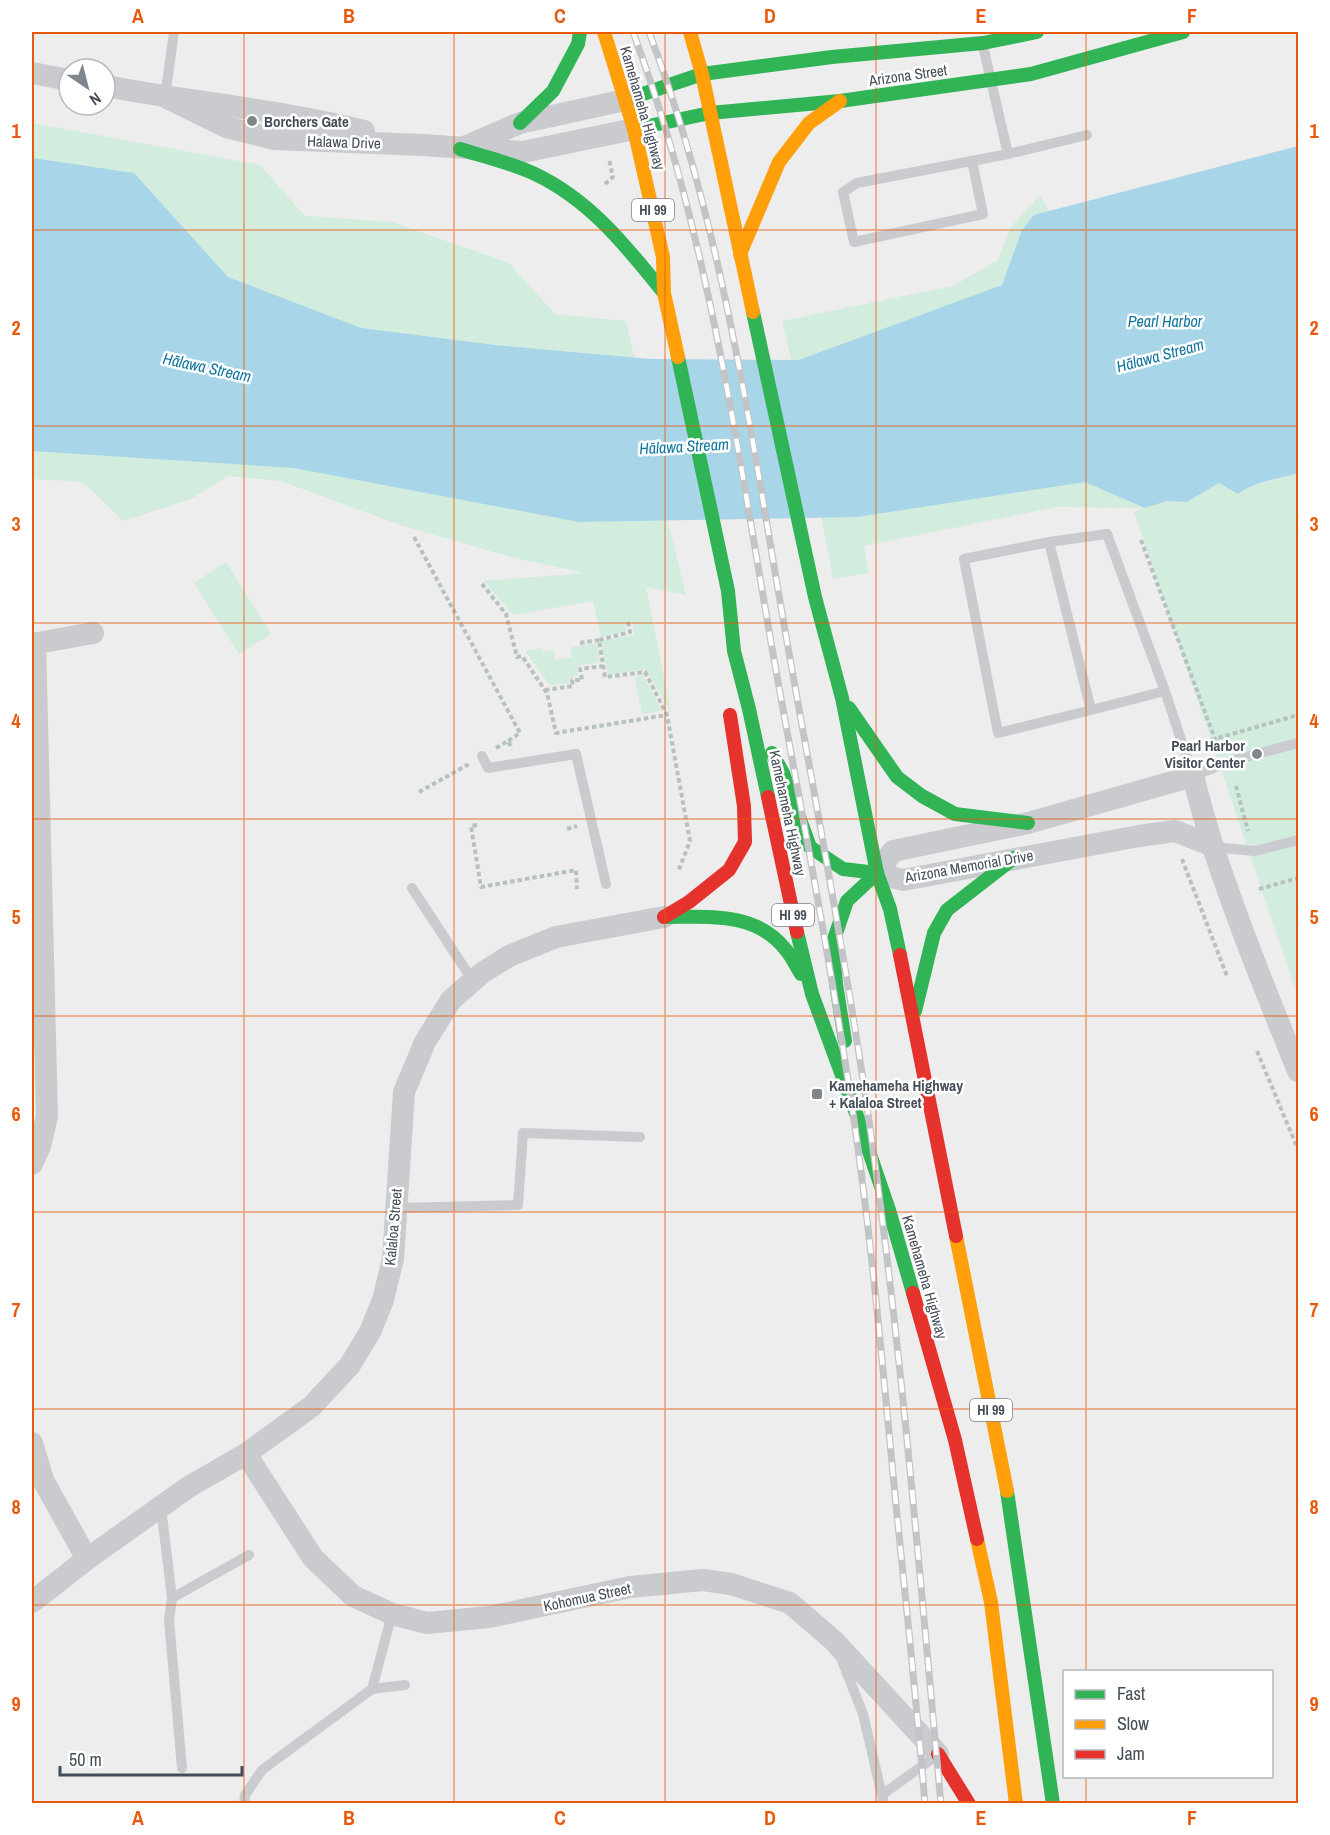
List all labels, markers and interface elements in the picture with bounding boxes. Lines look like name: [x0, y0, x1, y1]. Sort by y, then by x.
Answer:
text: A: [132, 2, 144, 29]
text: B: [343, 2, 355, 29]
text: C: [554, 2, 566, 29]
text: D: [764, 2, 776, 29]
text: E: [976, 2, 987, 29]
text: F: [1187, 2, 1197, 29]
street label: Kamehameha Highway: [615, 44, 671, 173]
north arrow: [57, 57, 117, 117]
street label: Arizona Street: [867, 59, 949, 91]
text: N: [85, 88, 106, 111]
place label: Borchers Gate: [264, 111, 349, 132]
marker: Borchers Gate: [245, 114, 259, 128]
text: 1: [11, 117, 21, 144]
text: 1: [1309, 117, 1319, 144]
street label: Halawa Drive: [307, 130, 381, 154]
road number: HI 99: [632, 199, 674, 221]
water label: Pearl Harbor: [1128, 310, 1203, 332]
text: 2: [11, 314, 21, 341]
text: 2: [1309, 314, 1319, 341]
water label: Hālawa Stream: [1114, 333, 1206, 377]
water label: Hālawa Stream: [161, 347, 253, 387]
water label: Hālawa Stream: [639, 433, 729, 459]
text: 3: [11, 510, 21, 537]
text: 3: [1309, 510, 1319, 537]
text: 4: [11, 707, 21, 734]
text: 4: [1309, 707, 1319, 734]
place label: Pearl Harbor Visitor Center: [1165, 735, 1245, 773]
marker: Pearl Harbor Visitor Center: [1250, 747, 1264, 761]
street label: Kamehameha Highway: [764, 748, 812, 879]
street label: Arizona Memorial Drive: [902, 844, 1035, 888]
text: 5: [11, 903, 21, 930]
text: 5: [1309, 903, 1319, 930]
road number: HI 99: [772, 904, 814, 926]
place label: Kamehameha Highway + Kalaloa Street: [829, 1075, 963, 1113]
marker: Kamehameha Highway + Kalaloa Street: [810, 1087, 824, 1101]
text: 6: [11, 1100, 21, 1127]
text: 6: [1309, 1100, 1319, 1127]
street label: Kalaloa Street: [379, 1187, 407, 1266]
street label: Kamehameha Highway: [897, 1213, 953, 1342]
text: 7: [11, 1296, 21, 1323]
text: 7: [1309, 1296, 1319, 1323]
road number: HI 99: [970, 1399, 1012, 1421]
text: 8: [11, 1493, 21, 1520]
text: 8: [1309, 1493, 1319, 1520]
street label: Kohomua Street: [541, 1577, 633, 1617]
legend: [1063, 1670, 1273, 1778]
text: Fast: [1117, 1681, 1145, 1706]
text: 9: [11, 1690, 21, 1717]
text: 9: [1309, 1690, 1319, 1717]
text: Slow: [1117, 1711, 1149, 1736]
scale bar: [60, 1739, 242, 1777]
text: Jam: [1117, 1741, 1145, 1766]
text: 50 m: [69, 1747, 102, 1772]
text: A: [132, 1804, 144, 1831]
text: B: [343, 1804, 355, 1831]
text: C: [554, 1804, 566, 1831]
text: D: [764, 1804, 776, 1831]
text: E: [976, 1804, 987, 1831]
text: F: [1187, 1804, 1197, 1831]

